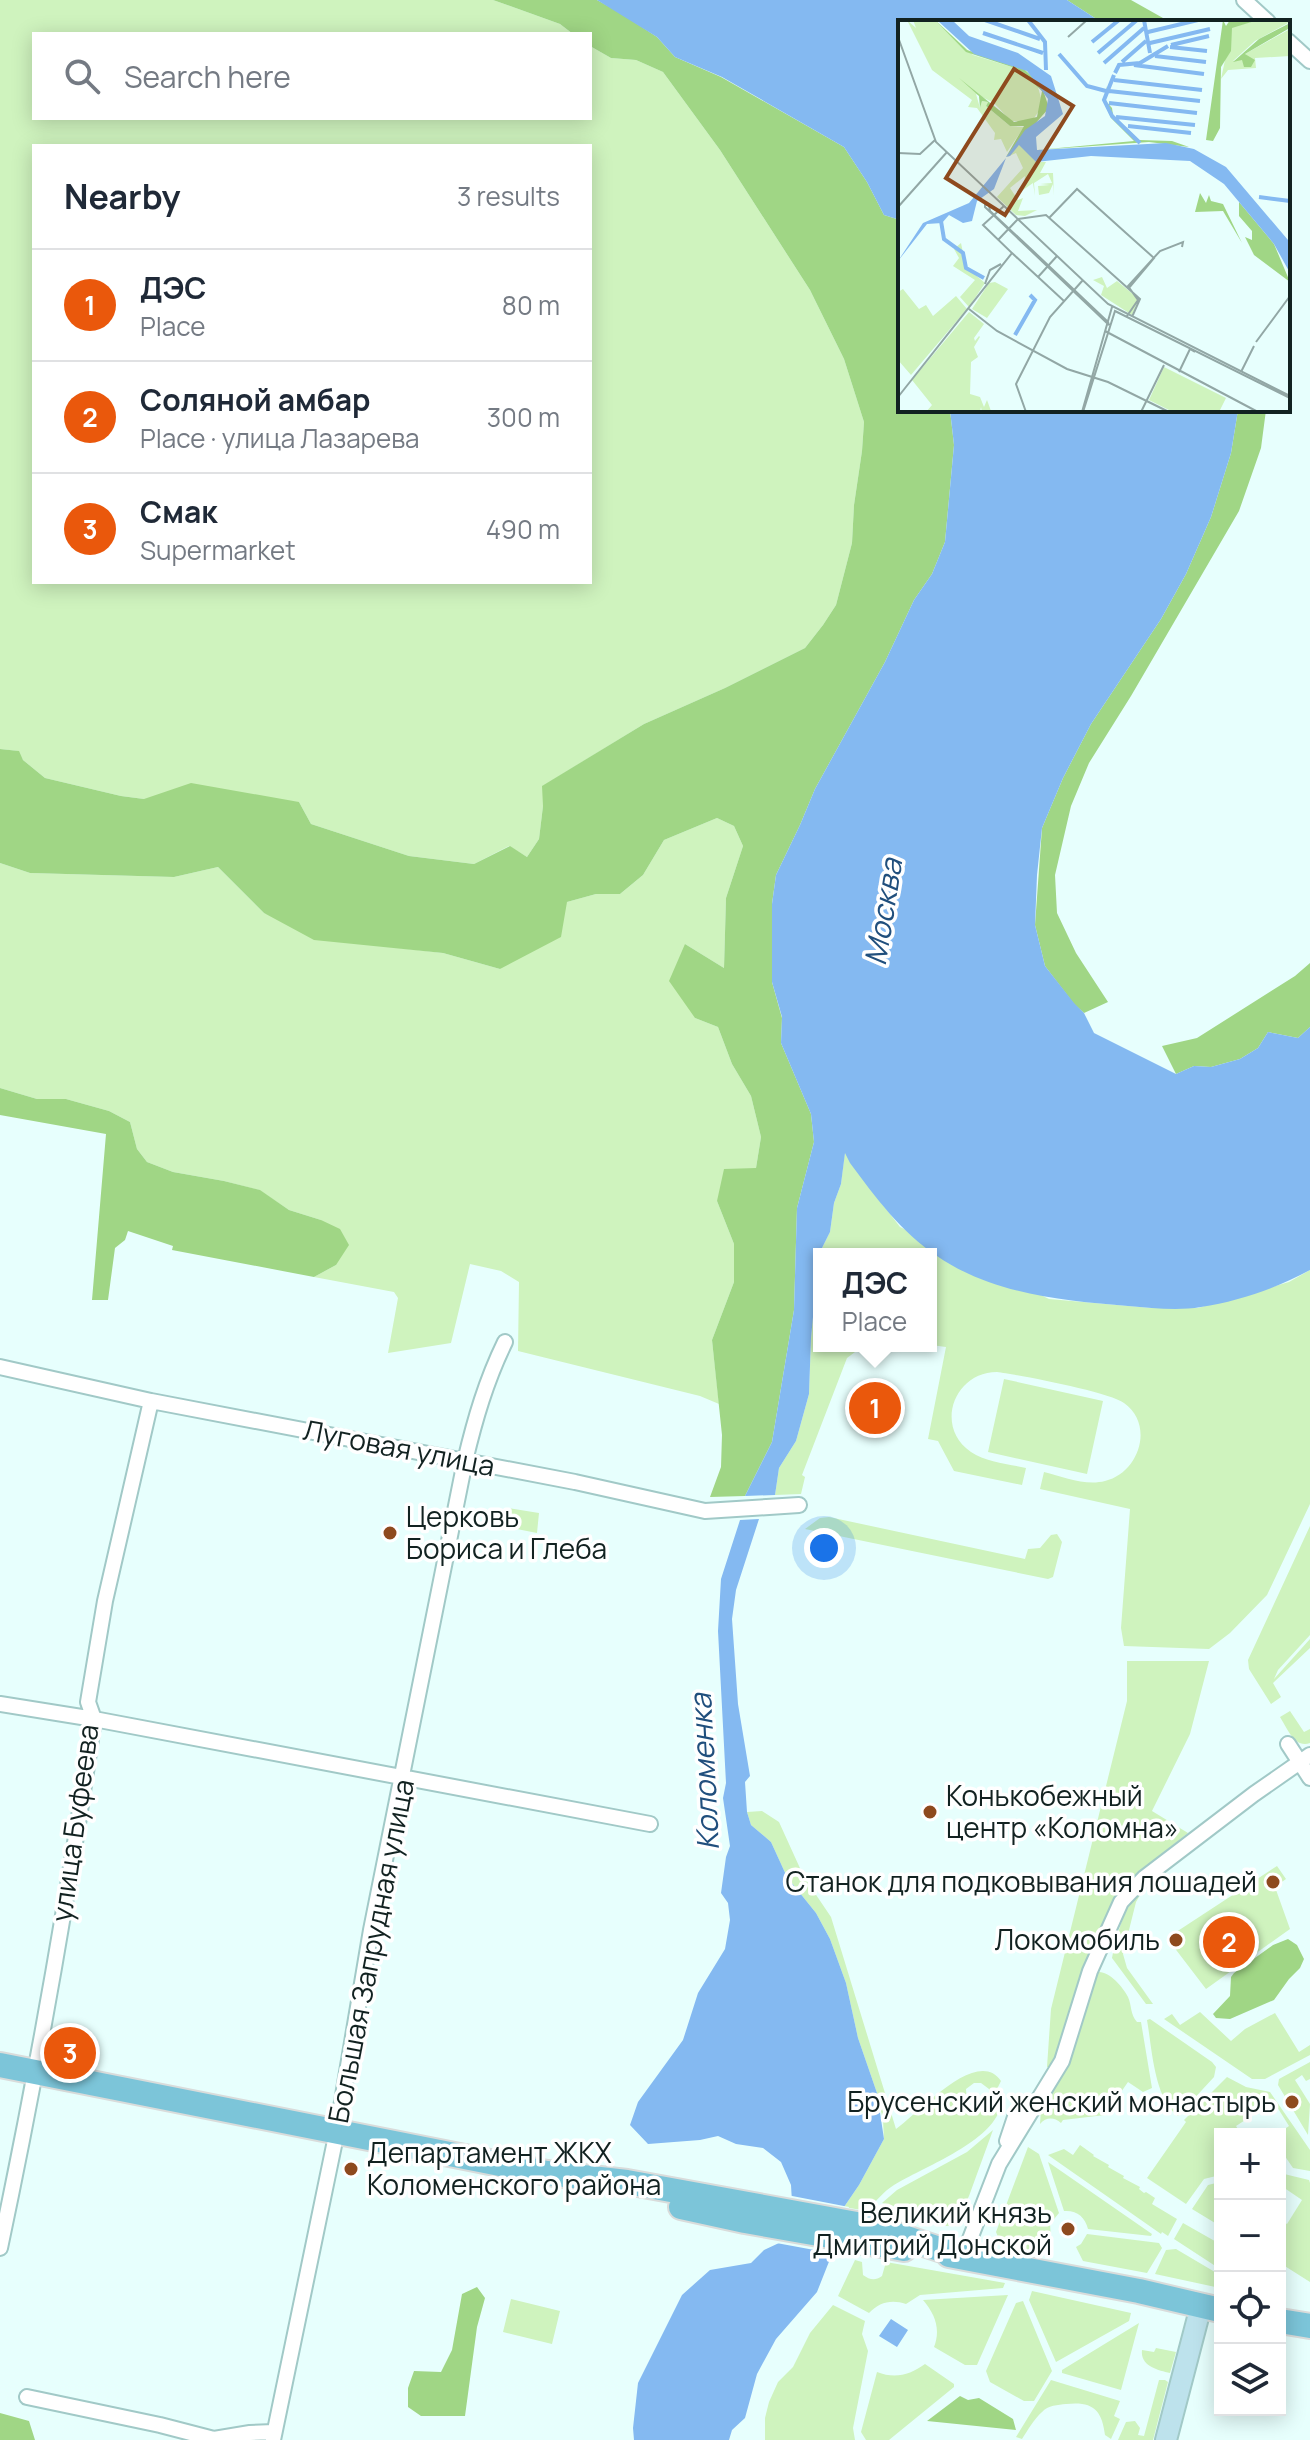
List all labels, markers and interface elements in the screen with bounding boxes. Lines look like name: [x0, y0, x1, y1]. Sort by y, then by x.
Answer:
inset map: [898, 20, 1290, 412]
search box: [32, 32, 592, 120]
icon: search: [60, 54, 104, 98]
text: Search here: [124, 56, 291, 97]
text: Nearby: [64, 173, 180, 219]
text: 3 results: [457, 178, 560, 214]
text: ДЭС: [140, 267, 206, 308]
text: 1: [84, 287, 96, 323]
text: 80 m: [502, 287, 560, 323]
text: Place: [140, 308, 205, 344]
text: Соляной амбар: [140, 379, 371, 420]
text: 2: [82, 399, 98, 435]
text: 300 m: [487, 399, 560, 435]
text: Place · улица Лазарева: [140, 420, 420, 456]
text: Смак: [140, 491, 217, 532]
text: 3: [82, 511, 98, 547]
text: 490 m: [486, 511, 560, 547]
text: Supermarket: [140, 532, 296, 568]
water label: Москва: [854, 854, 911, 968]
popup: [813, 1248, 937, 1352]
text: ДЭС: [842, 1262, 908, 1303]
text: Place: [842, 1303, 907, 1339]
pin: 1: [849, 1378, 901, 1438]
street label: Луговая улица: [300, 1410, 498, 1484]
place label: Церковь Бориса и Глеба: [406, 1497, 607, 1567]
marker: Церковь Бориса и Глеба: [381, 1524, 399, 1542]
your location: [804, 1528, 844, 1568]
water label: Коломенка: [679, 1691, 728, 1852]
street label: улица Буфеева: [41, 1722, 107, 1924]
street label: Большая Запрудная улица: [318, 1776, 422, 2126]
place label: Конькобежный центр «Коломна»: [946, 1776, 1179, 1846]
marker: Конькобежный центр «Коломна»: [921, 1803, 939, 1821]
place label: Станок для подковывания лошадей: [785, 1862, 1257, 1900]
marker: Станок для подковывания лошадей: [1264, 1873, 1282, 1891]
pin: 2: [1203, 1912, 1255, 1972]
place label: Локомобиль: [994, 1920, 1160, 1958]
marker: Локомобиль: [1167, 1931, 1185, 1949]
pin: 3: [44, 2023, 96, 2083]
place label: Брусенский женский монастырь: [847, 2082, 1276, 2120]
marker: Брусенский женский монастырь: [1283, 2093, 1301, 2111]
map controls: [1214, 2128, 1286, 2416]
button: +: [1214, 2128, 1286, 2200]
place label: Департамент ЖКХ Коломенского района: [367, 2133, 661, 2203]
marker: Департамент ЖКХ Коломенского района: [342, 2160, 360, 2178]
place label: Великий князь Дмитрий Донской: [812, 2193, 1052, 2263]
button: −: [1214, 2200, 1286, 2272]
marker: Великий князь Дмитрий Донской: [1059, 2220, 1077, 2238]
button: locate: [1214, 2272, 1286, 2344]
button: layers: [1214, 2344, 1286, 2416]

